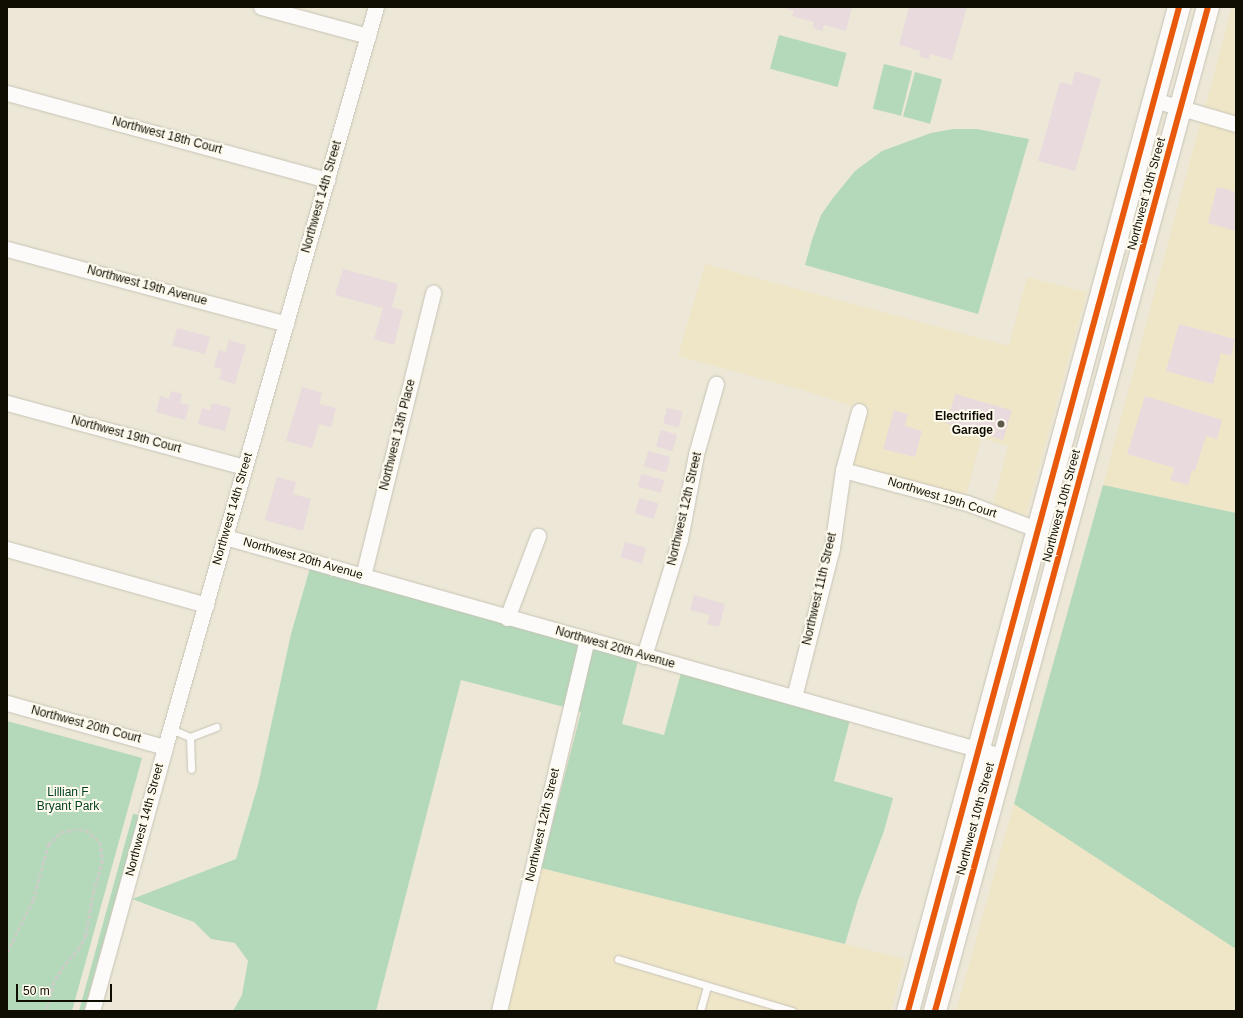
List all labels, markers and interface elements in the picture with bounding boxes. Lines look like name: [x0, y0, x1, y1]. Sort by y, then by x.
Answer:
street label: Northwest 18th Court: [110, 114, 224, 158]
street label: Northwest 10th Street: [1125, 136, 1169, 252]
street label: Northwest 14th Street: [299, 139, 345, 255]
street label: Northwest 19th Avenue: [85, 263, 209, 309]
street label: Northwest 13th Place: [377, 378, 419, 492]
place label: Electrified Garage: [935, 410, 993, 438]
street label: Northwest 19th Court: [69, 413, 183, 457]
marker: Electrified Garage: [996, 419, 1006, 429]
street label: Northwest 10th Street: [1040, 448, 1084, 564]
street label: Northwest 14th Street: [210, 451, 256, 567]
street label: Northwest 12th Street: [665, 451, 705, 567]
street label: Northwest 19th Court: [886, 475, 998, 521]
street label: Northwest 11th Street: [800, 531, 840, 647]
street label: Northwest 20th Avenue: [241, 535, 365, 583]
street label: Northwest 20th Avenue: [553, 624, 677, 672]
street label: Northwest 20th Court: [29, 703, 143, 747]
street label: Northwest 10th Street: [954, 761, 998, 877]
street label: Northwest 14th Street: [123, 762, 167, 878]
street label: Northwest 12th Street: [523, 767, 563, 883]
park label: Lillian F Bryant Park: [37, 786, 99, 814]
scale bar: [18, 976, 114, 1002]
text: 50 m: [23, 984, 50, 998]

